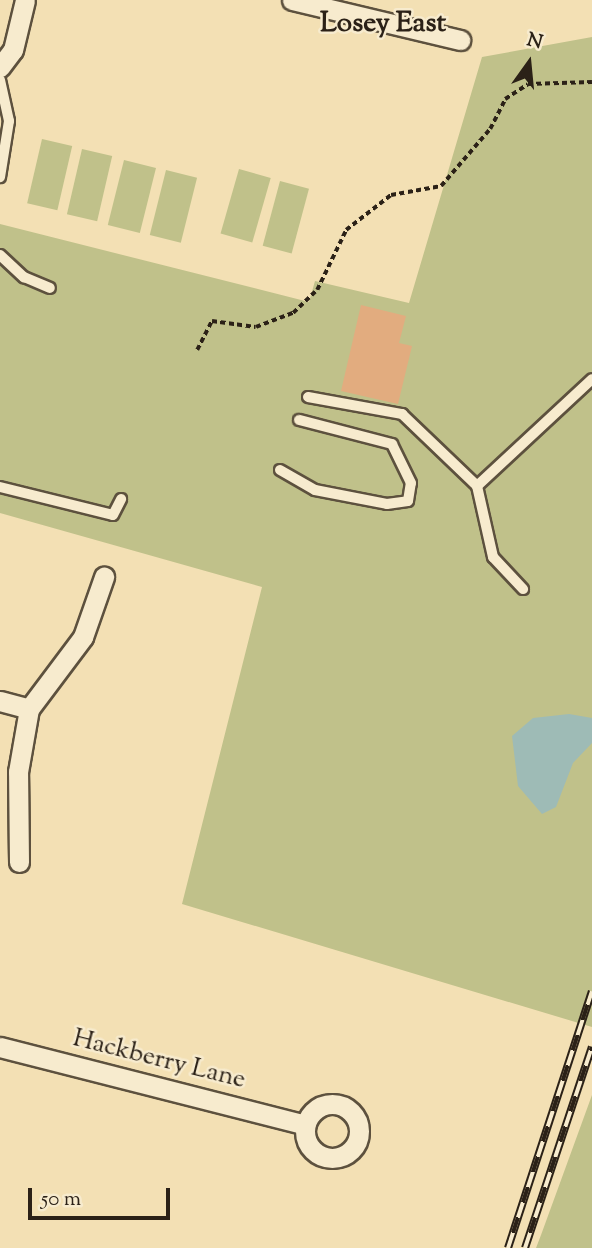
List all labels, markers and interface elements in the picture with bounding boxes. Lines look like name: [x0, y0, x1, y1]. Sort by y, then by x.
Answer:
district label: Losey East: [320, 7, 446, 41]
text: N: [524, 27, 545, 57]
north arrow: [494, 28, 564, 98]
street label: Hackberry Lane: [69, 1023, 249, 1097]
scale bar: [32, 1174, 173, 1218]
text: 50 m: [41, 1185, 81, 1215]

